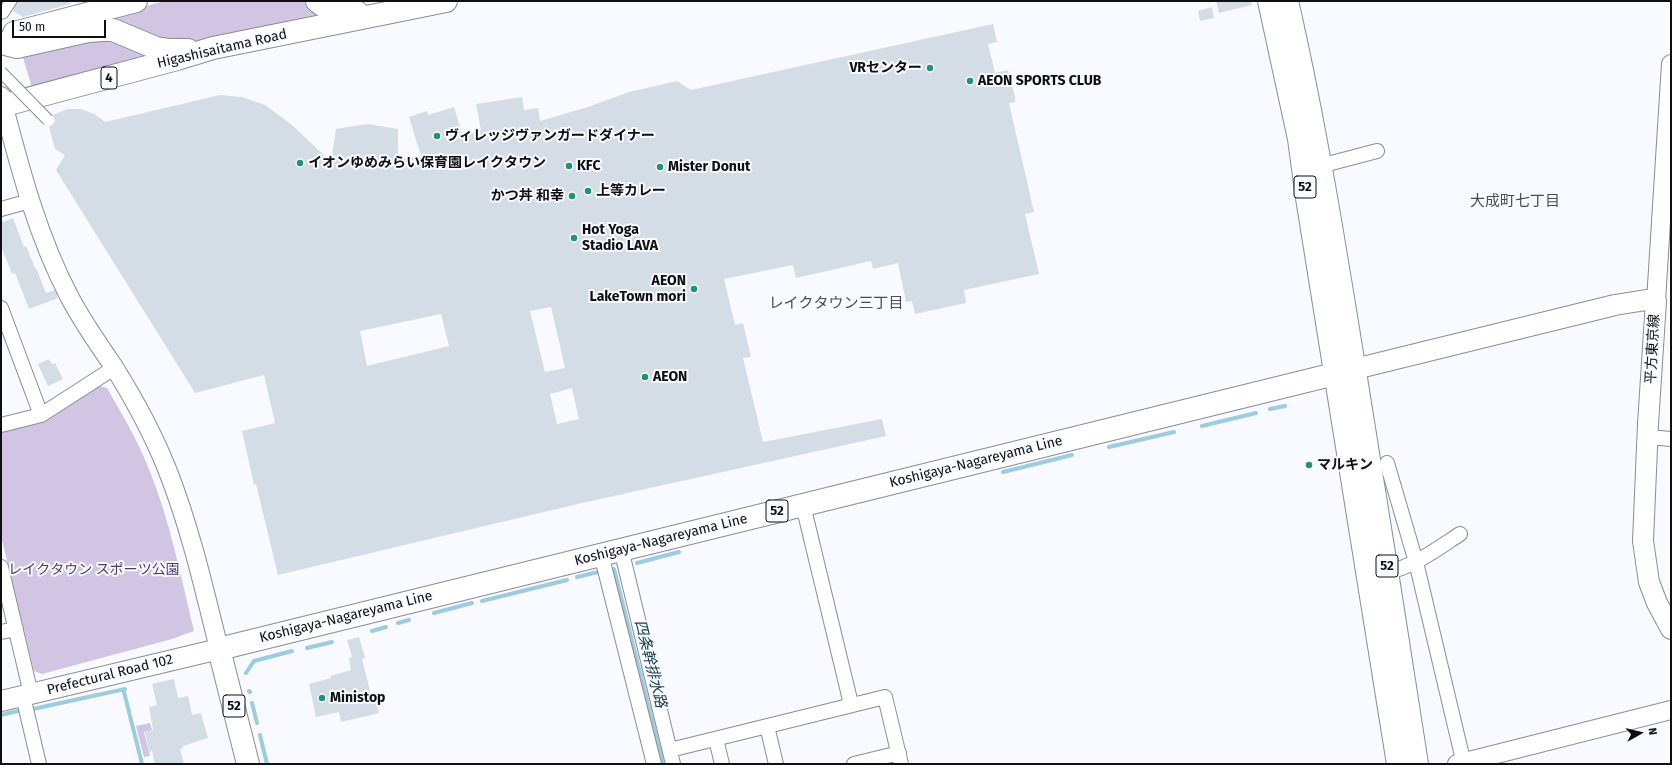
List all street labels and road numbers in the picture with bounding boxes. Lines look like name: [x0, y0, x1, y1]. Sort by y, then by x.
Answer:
street label: Higashisaitama Road: [155, 26, 289, 72]
road number: 4: [101, 67, 117, 89]
road number: 52: [1294, 176, 1316, 198]
street label: 平方東京線: [1643, 314, 1663, 384]
street label: Koshigaya-Nagareyama Line: [888, 432, 1064, 492]
road number: 52: [766, 500, 788, 522]
street label: Koshigaya-Nagareyama Line: [573, 510, 749, 570]
road number: 52: [1376, 555, 1398, 577]
street label: Koshigaya-Nagareyama Line: [258, 587, 434, 647]
street label: Prefectural Road 102: [45, 651, 175, 699]
road number: 52: [223, 695, 245, 717]

